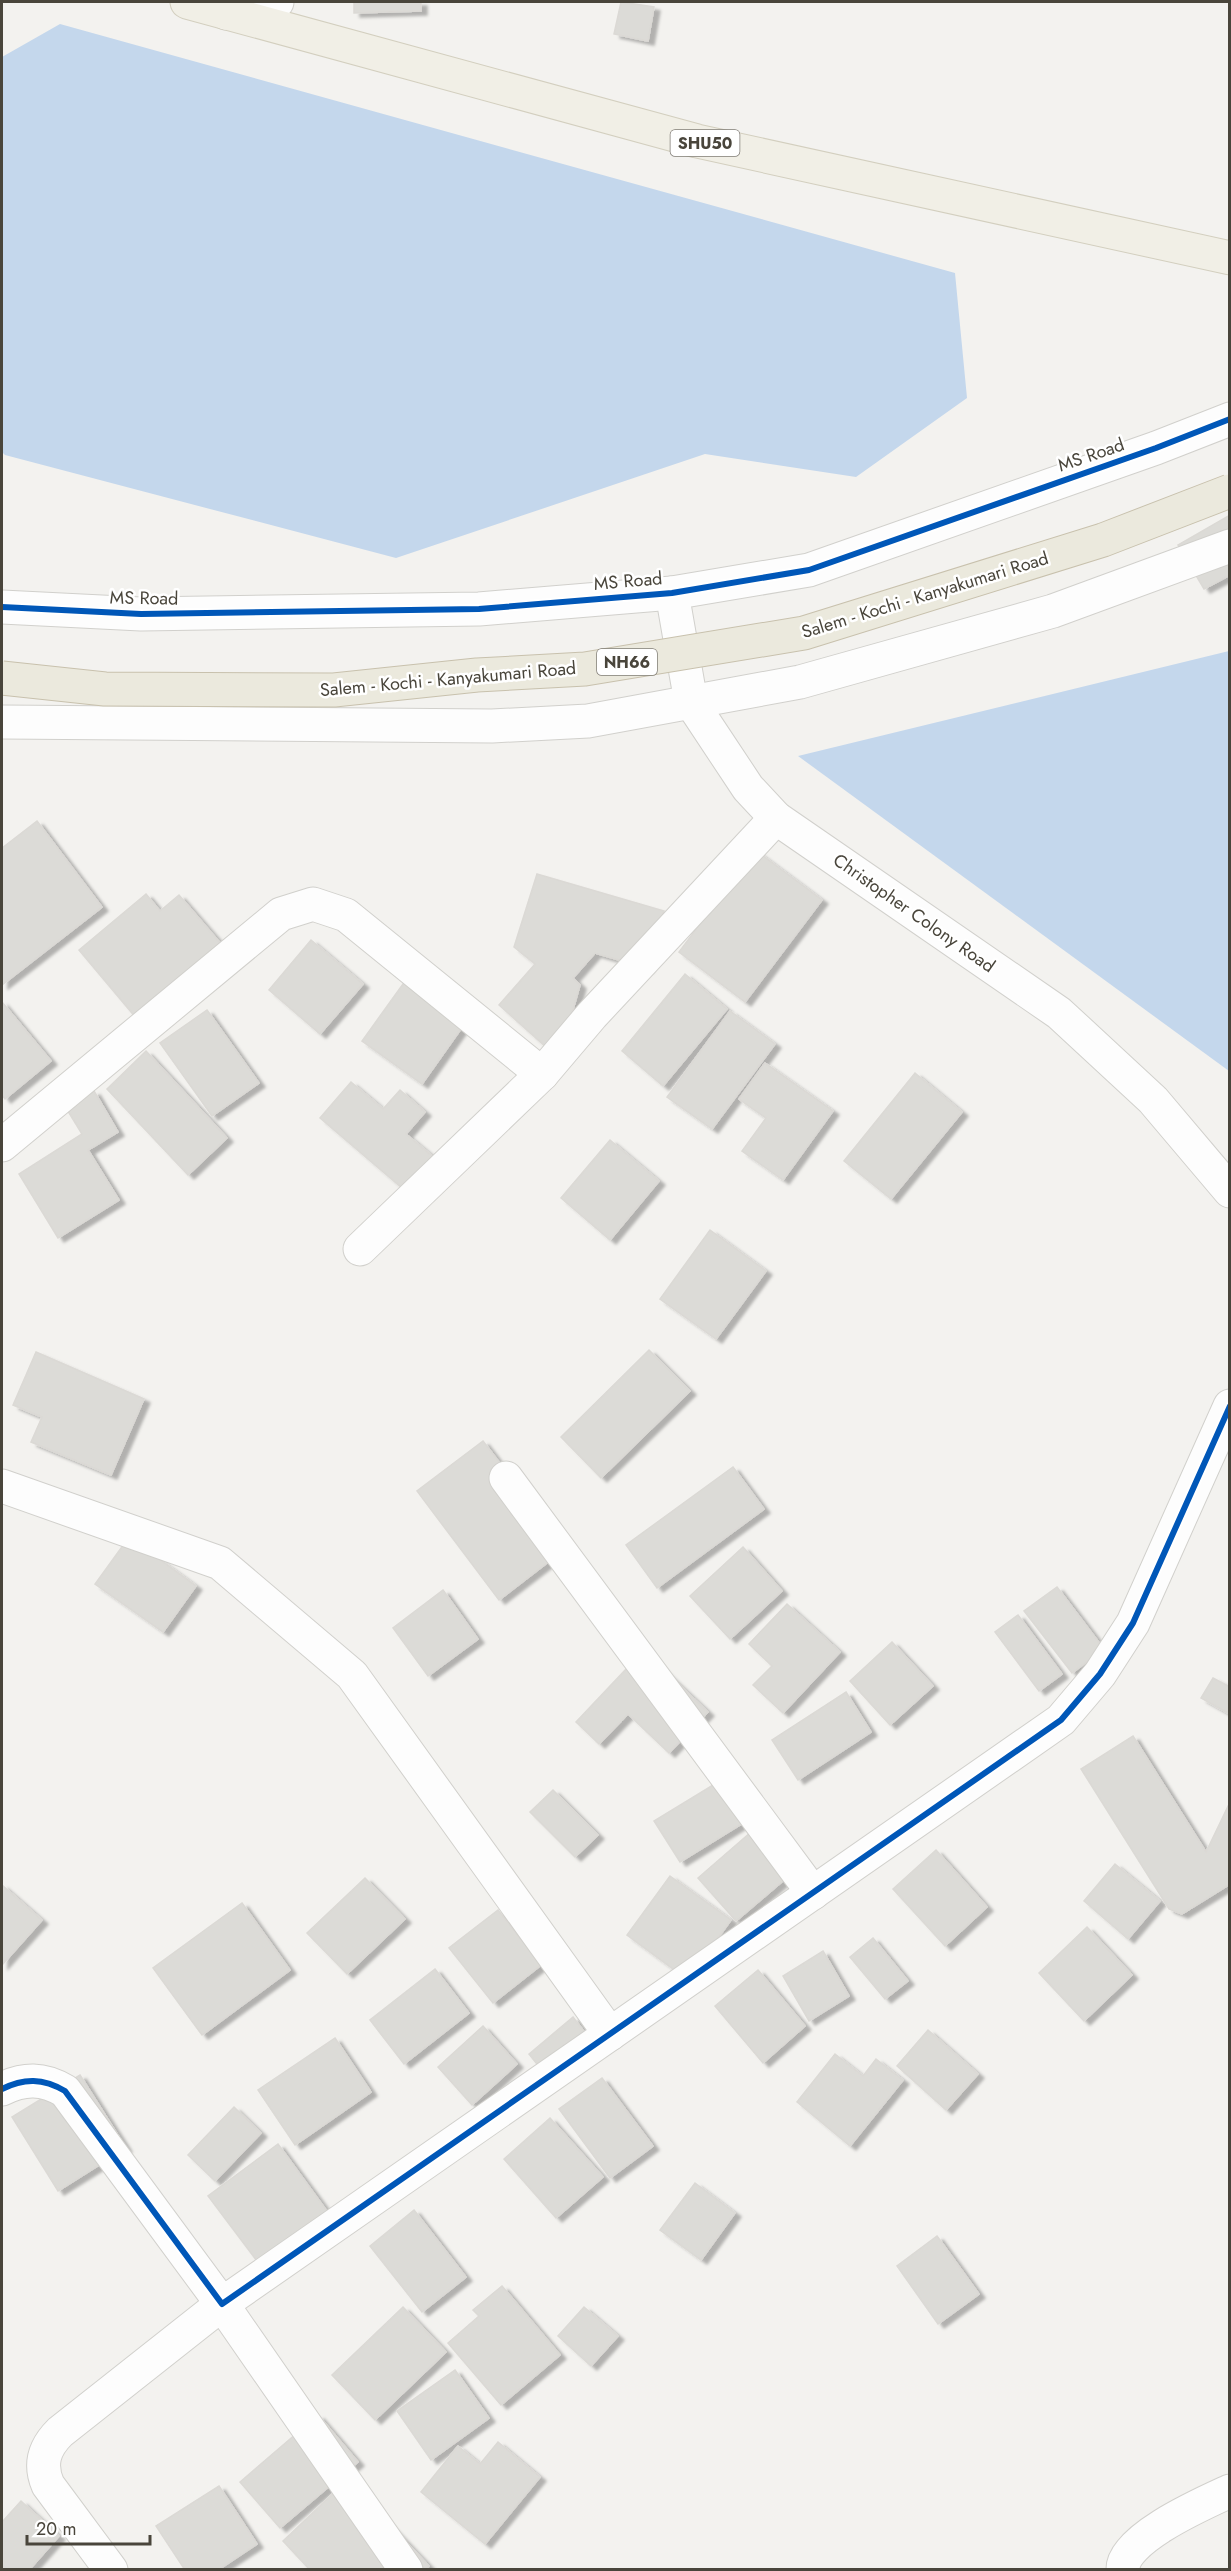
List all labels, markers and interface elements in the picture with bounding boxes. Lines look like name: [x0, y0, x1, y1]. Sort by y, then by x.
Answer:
road number: SHU50: [670, 130, 740, 156]
street label: MS Road: [1054, 432, 1128, 478]
street label: Salem - Kochi - Kanyakumari Road: [798, 545, 1052, 645]
street label: MS Road: [593, 565, 663, 597]
street label: MS Road: [109, 584, 179, 612]
road number: NH66: [597, 649, 657, 675]
street label: Salem - Kochi - Kanyakumari Road: [319, 655, 577, 703]
street label: Christopher Colony Road: [828, 847, 1000, 979]
scale bar: [27, 2508, 150, 2546]
text: 20 m: [36, 2516, 76, 2542]

